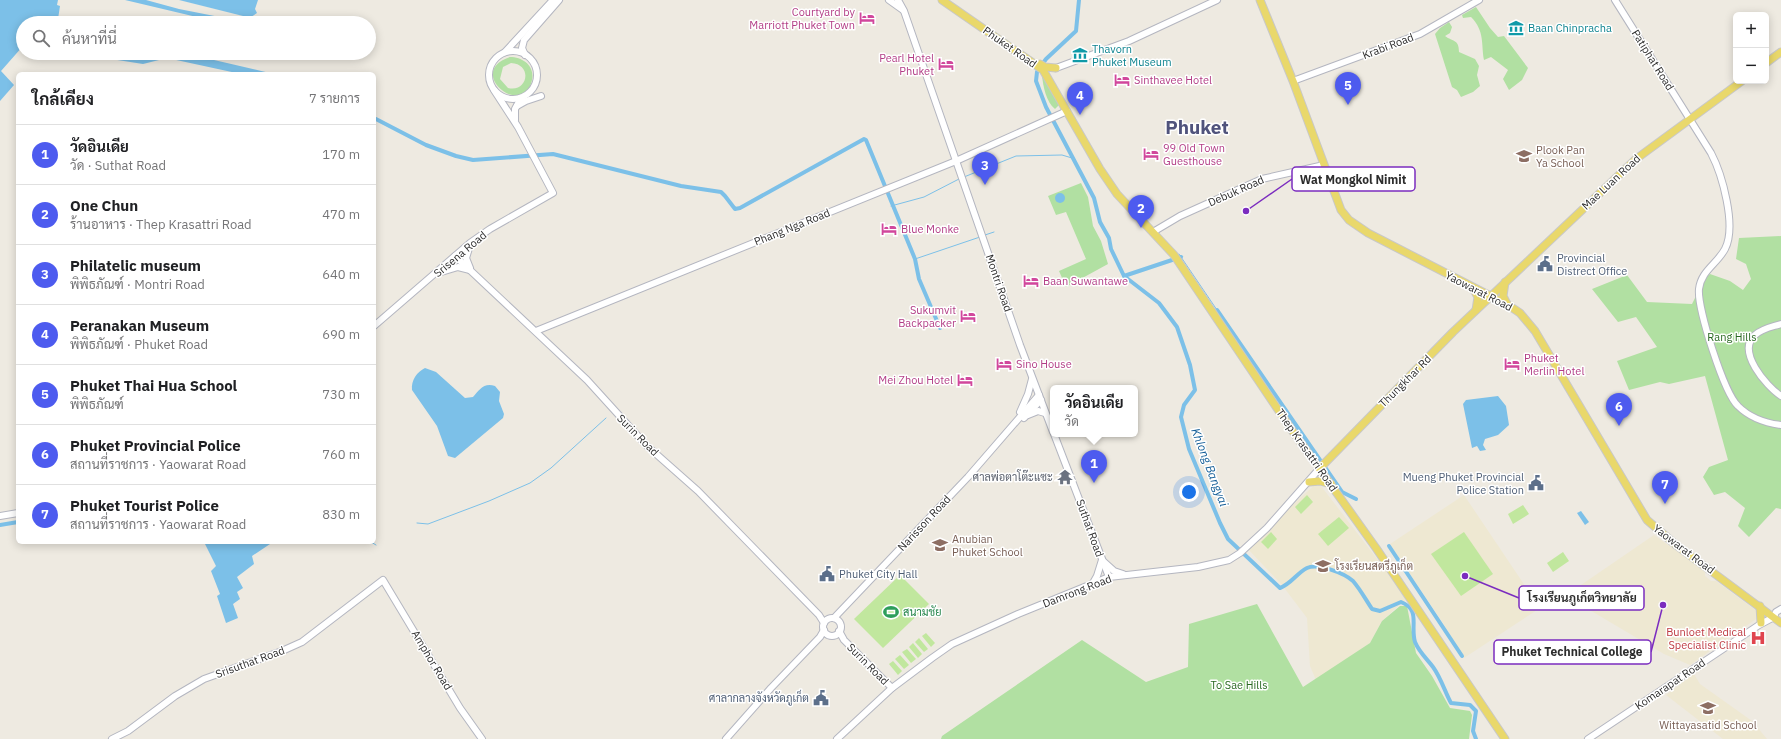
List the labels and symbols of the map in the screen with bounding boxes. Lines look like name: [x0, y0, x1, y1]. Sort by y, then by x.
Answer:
place label: Courtyard by Marriott Phuket Town: [749, 5, 856, 32]
hotel icon: Courtyard by Marriott Phuket Town: [858, 9, 876, 27]
museum icon: Baan Chinpracha: [1507, 19, 1525, 37]
place label: Baan Chinpracha: [1528, 21, 1612, 35]
street label: Phuket Road: [980, 23, 1040, 71]
street label: Patiphat Road: [1629, 27, 1677, 93]
street label: Krabi Road: [1360, 30, 1416, 62]
place label: Thavorn Phuket Museum: [1092, 42, 1172, 69]
museum icon: Thavorn Phuket Museum: [1071, 46, 1089, 64]
place label: Pearl Hotel Phuket: [879, 51, 934, 78]
hotel icon: Pearl Hotel Phuket: [937, 55, 955, 73]
hotel icon: Sinthavee Hotel: [1113, 71, 1131, 89]
pin: 5: [1335, 72, 1361, 105]
place label: Sinthavee Hotel: [1134, 73, 1212, 87]
pin: 4: [1067, 82, 1093, 115]
district label: Phuket: [1165, 115, 1229, 139]
place label: 99 Old Town Guesthouse: [1163, 141, 1225, 168]
place label: Plook Pan Ya School: [1536, 143, 1585, 170]
hotel icon: 99 Old Town Guesthouse: [1142, 145, 1160, 163]
school or university icon: Plook Pan Ya School: [1515, 147, 1533, 165]
street label: Mae Luan Road: [1579, 151, 1643, 213]
pin: 3: [972, 152, 998, 185]
callout: Wat Mongkol Nimit: [1292, 167, 1415, 191]
street label: Debuk Road: [1206, 172, 1266, 210]
text: Wat Mongkol Nimit: [1300, 172, 1407, 187]
pin: 2: [1128, 195, 1154, 228]
street label: Phang Nga Road: [752, 205, 832, 249]
hotel icon: Blue Monke: [880, 220, 898, 238]
place label: Blue Monke: [901, 222, 959, 236]
street label: Srisena Road: [431, 228, 489, 280]
place label: Provincial Distrect Office: [1557, 251, 1627, 278]
street label: Montri Road: [983, 252, 1015, 314]
public building icon: Provincial Distrect Office: [1536, 255, 1554, 273]
street label: Yaowarat Road: [1443, 268, 1515, 314]
hotel icon: Baan Suwantawe: [1022, 272, 1040, 290]
place label: Baan Suwantawe: [1043, 274, 1128, 288]
place label: Sukumvit Backpacker: [898, 303, 956, 330]
hotel icon: Sukumvit Backpacker: [959, 307, 977, 325]
park label: Rang Hills: [1707, 330, 1757, 344]
place label: Phuket Merlin Hotel: [1524, 351, 1584, 378]
street label: Thungkhar Rd: [1376, 352, 1434, 410]
hotel icon: Sino House: [995, 355, 1013, 373]
hotel icon: Phuket Merlin Hotel: [1503, 355, 1521, 373]
place label: Sino House: [1016, 357, 1072, 371]
hotel icon: Mei Zhou Hotel: [956, 371, 974, 389]
place label: Mei Zhou Hotel: [878, 373, 953, 387]
pin: 6: [1606, 393, 1632, 426]
street label: Thep Krasattri Road: [1273, 406, 1341, 494]
street label: Surin Road: [614, 411, 662, 459]
water label: Khlong Bangyai: [1188, 426, 1232, 509]
pin: 1: [1081, 450, 1107, 483]
temple icon: ศาลพ่อตาโต๊ะแซะ: [1056, 468, 1074, 486]
place label: ศาลพ่อตาโต๊ะแซะ: [973, 469, 1053, 484]
place label: Mueng Phuket Provincial Police Station: [1403, 470, 1524, 497]
pin: 7: [1652, 471, 1678, 504]
public building icon: Mueng Phuket Provincial Police Station: [1527, 474, 1545, 492]
your location: [1179, 482, 1199, 502]
street label: Narisson Road: [895, 492, 953, 554]
street label: Suthat Road: [1073, 497, 1107, 559]
street label: Yaowarat Road: [1650, 521, 1718, 577]
place label: Anubian Phuket School: [952, 532, 1023, 559]
school or university icon: Anubian Phuket School: [931, 536, 949, 554]
school or university icon: โรงเรียนสตรีภูเก็ต: [1314, 557, 1332, 575]
place label: โรงเรียนสตรีภูเก็ต: [1334, 557, 1413, 574]
public building icon: Phuket City Hall: [818, 565, 836, 583]
place label: Phuket City Hall: [839, 567, 917, 581]
street label: Damrong Road: [1040, 571, 1114, 611]
callout: โรงเรียนภูเก็ตวิทยาลัย: [1519, 586, 1644, 610]
text: โรงเรียนภูเก็ตวิทยาลัย: [1526, 590, 1637, 606]
sports icon: สนามชัย: [882, 603, 900, 621]
place label: สนามชัย: [903, 605, 941, 619]
place label: Bunloet Medical Specialist Clinic: [1666, 625, 1746, 652]
street label: Amphor Road: [409, 628, 455, 692]
hospital icon: Bunloet Medical Specialist Clinic: [1749, 629, 1767, 647]
street label: Surin Road: [844, 640, 892, 688]
callout: Phuket Technical College: [1494, 640, 1651, 664]
street label: Srisuthat Road: [214, 643, 286, 681]
text: Phuket Technical College: [1501, 644, 1643, 659]
street label: Komarapat Road: [1632, 655, 1708, 713]
park label: To Sae Hills: [1210, 678, 1268, 692]
place label: ศาลากลางจังหวัดภูเก็ต: [709, 689, 809, 706]
public building icon: ศาลากลางจังหวัดภูเก็ต: [812, 689, 830, 707]
school or university icon: Wittayasatid School: [1699, 699, 1717, 717]
place label: Wittayasatid School: [1659, 718, 1757, 732]

